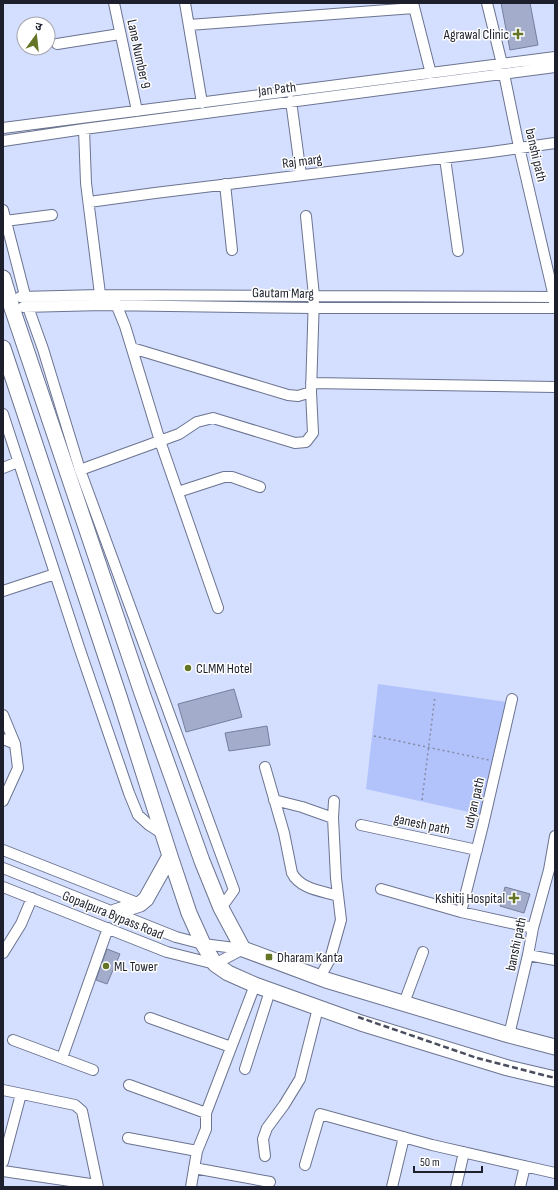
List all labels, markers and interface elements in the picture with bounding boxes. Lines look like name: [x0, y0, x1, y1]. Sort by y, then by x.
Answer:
north arrow: [16, 16, 56, 56]
street label: Lane Number 9: [123, 18, 155, 90]
text: उ: [34, 20, 44, 34]
place label: Agrawal Clinic: [443, 26, 509, 43]
marker: Agrawal Clinic: [512, 28, 524, 40]
street label: Jan Path: [256, 78, 297, 100]
street label: banshi path: [522, 127, 550, 183]
street label: Raj marg: [281, 150, 323, 172]
street label: Gautam Marg: [252, 284, 314, 302]
place label: CLMM Hotel: [196, 660, 252, 677]
marker: CLMM Hotel: [183, 663, 193, 673]
street label: udyan path: [460, 776, 488, 830]
street label: ganesh path: [392, 810, 452, 838]
street label: Gopalpura Bypass Road: [60, 887, 166, 943]
place label: Kshitij Hospital: [435, 890, 505, 907]
marker: Kshitij Hospital: [508, 892, 520, 904]
street label: banshi path: [502, 916, 530, 972]
place label: Dharam Kanta: [277, 949, 343, 966]
marker: Dharam Kanta: [264, 952, 274, 962]
place label: ML Tower: [114, 958, 158, 975]
marker: ML Tower: [101, 961, 111, 971]
scale bar: [414, 1148, 482, 1174]
text: 50 m: [420, 1155, 440, 1170]

